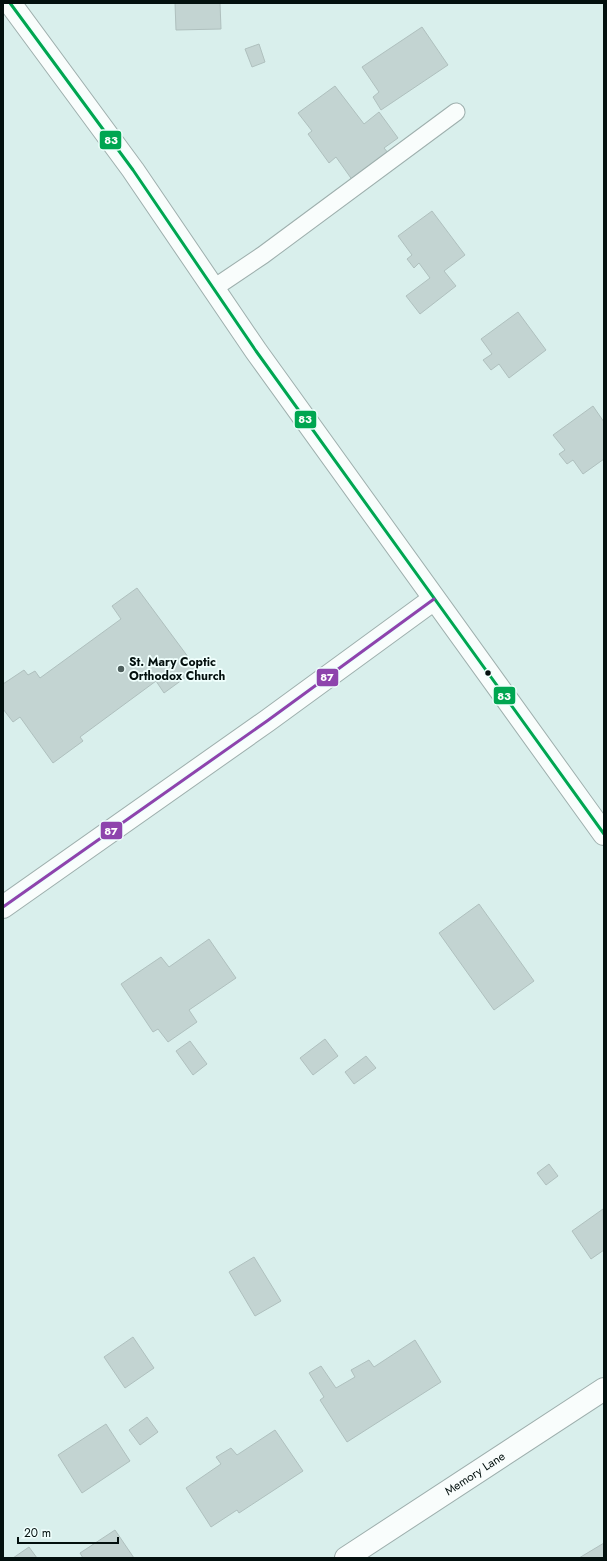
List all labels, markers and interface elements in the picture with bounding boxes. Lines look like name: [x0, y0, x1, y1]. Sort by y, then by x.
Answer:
line badge: 83: [99, 130, 122, 150]
text: 83: [104, 132, 118, 148]
line badge: 83: [294, 410, 317, 429]
text: 83: [298, 411, 312, 427]
place label: St. Mary Coptic Orthodox Church: [129, 653, 226, 685]
marker: St. Mary Coptic Orthodox Church: [116, 664, 126, 674]
line badge: 87: [316, 668, 339, 687]
unlabelled marker: [483, 668, 493, 678]
text: 87: [320, 669, 334, 685]
line badge: 83: [493, 686, 516, 705]
text: 83: [497, 688, 511, 704]
line badge: 87: [100, 821, 123, 840]
text: 87: [104, 823, 118, 839]
street label: Memory Lane: [441, 1447, 509, 1500]
scale bar: [18, 1519, 118, 1545]
text: 20 m: [24, 1524, 51, 1542]

